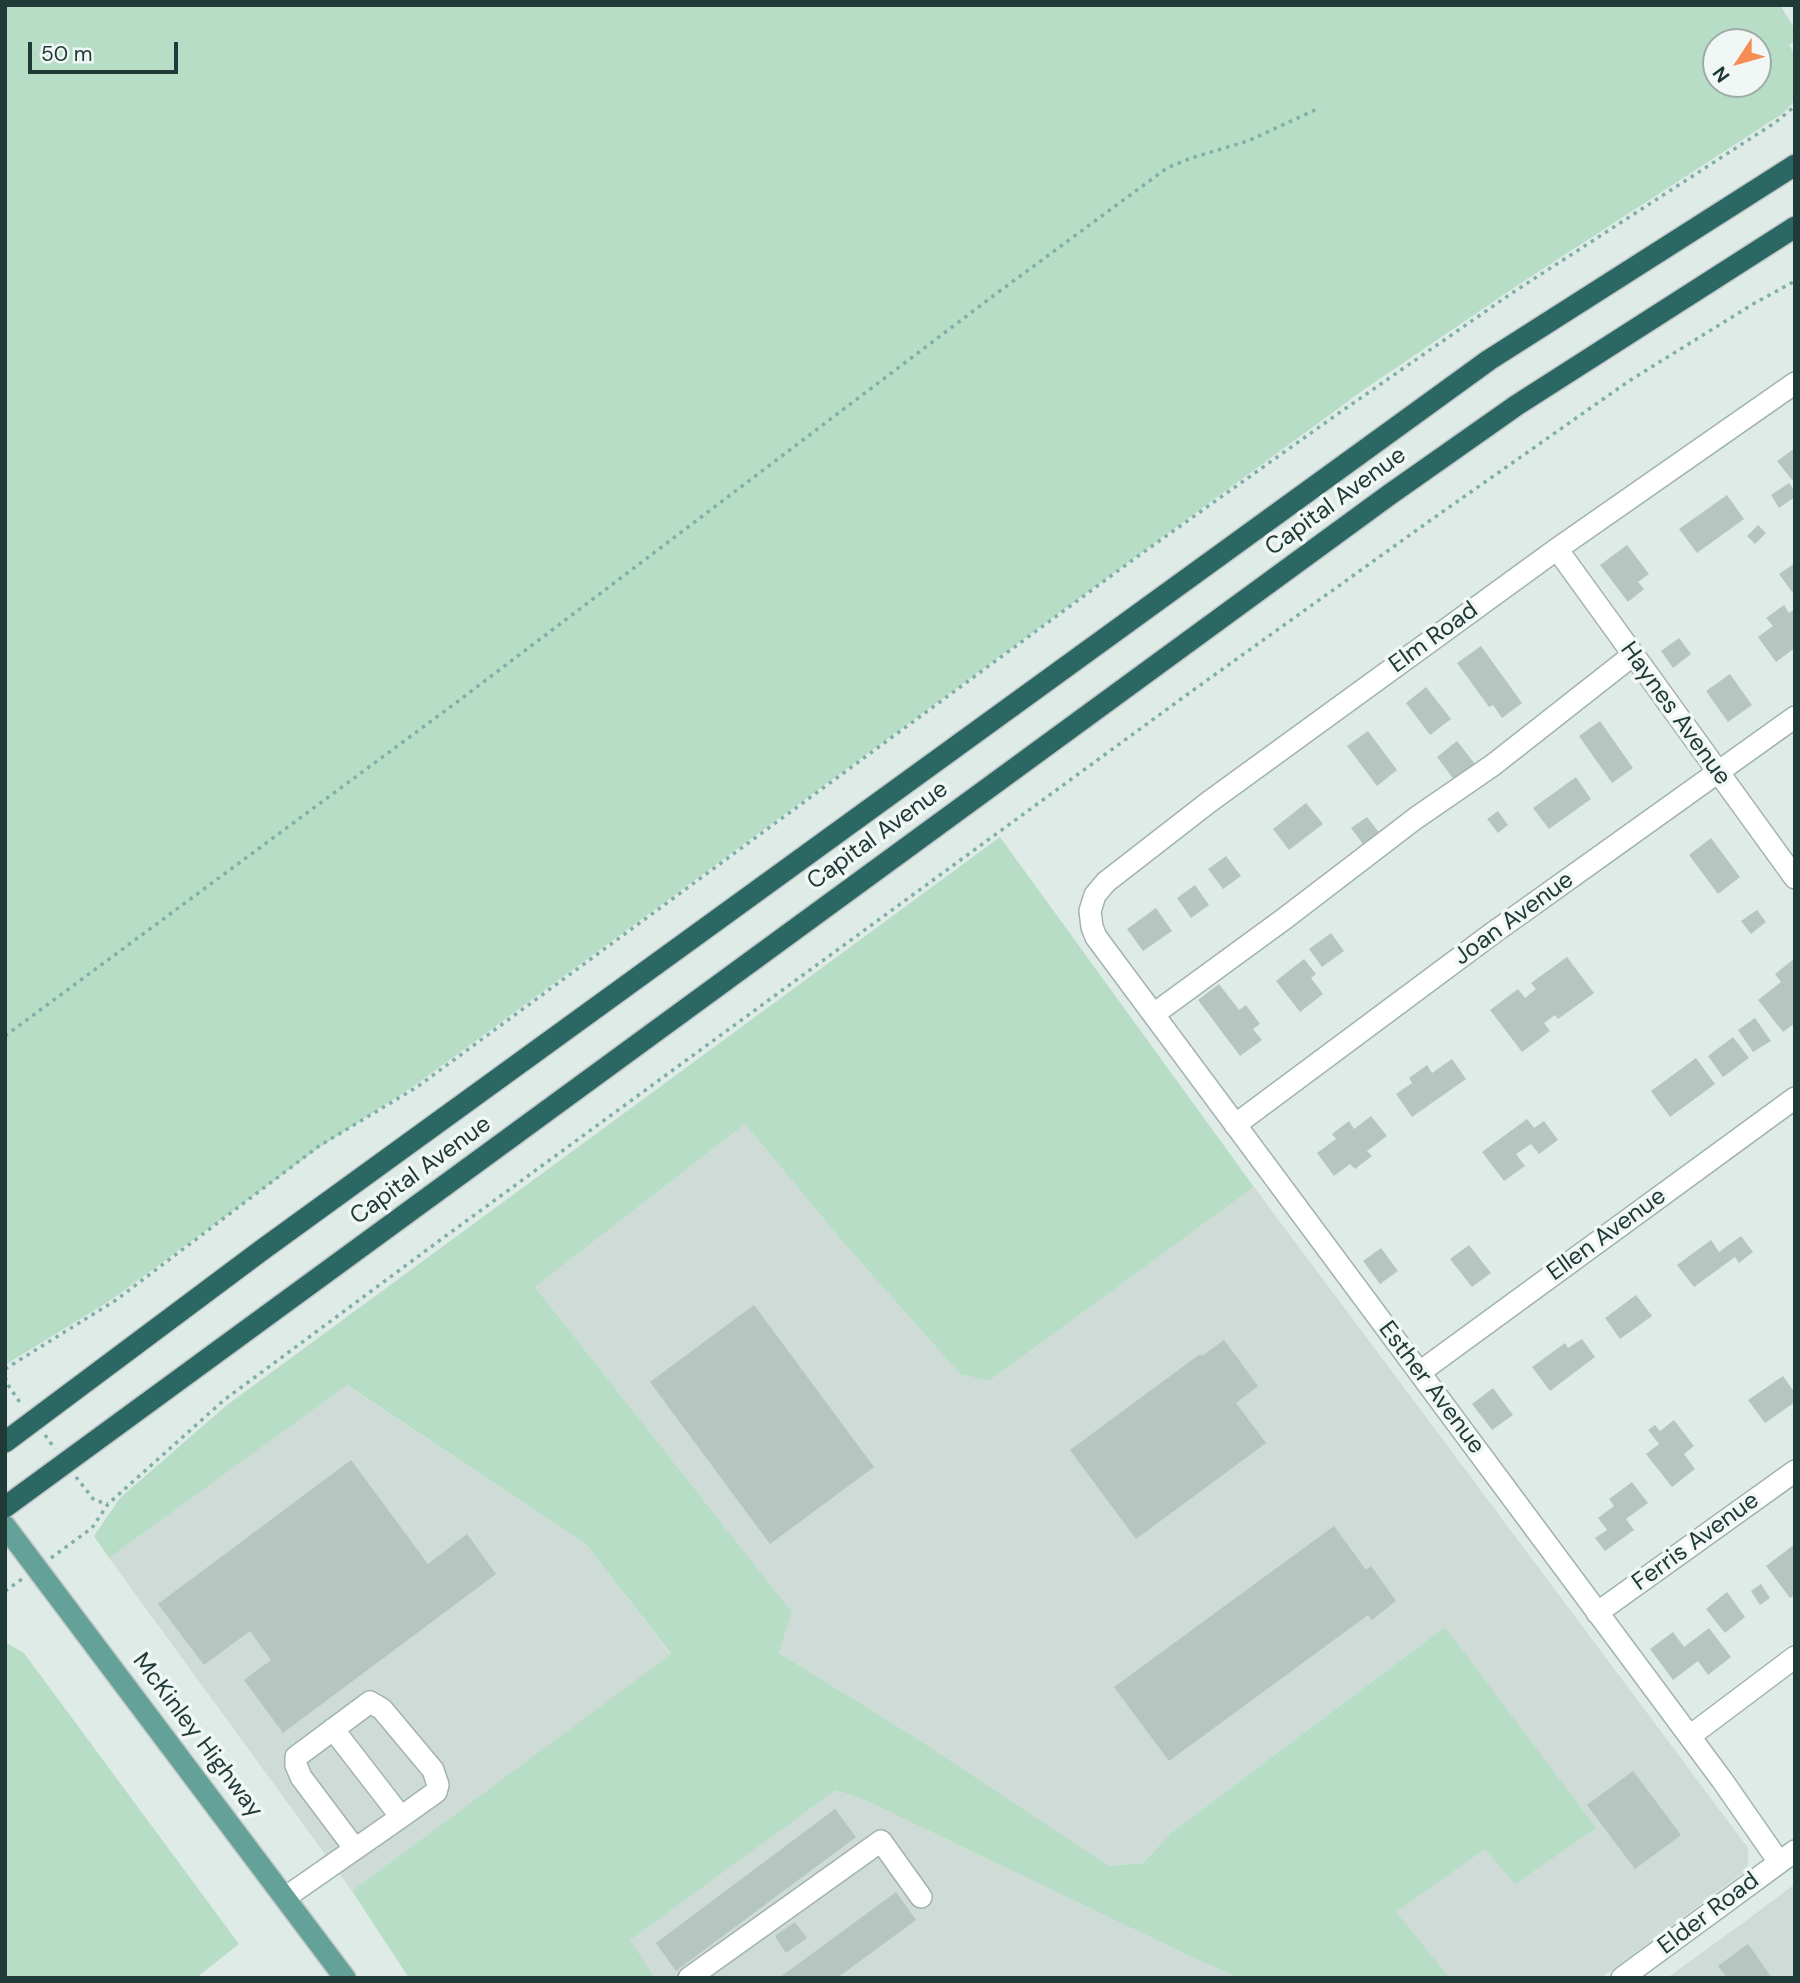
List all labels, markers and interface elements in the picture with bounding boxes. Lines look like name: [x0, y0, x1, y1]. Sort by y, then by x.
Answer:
scale bar: [32, 28, 182, 72]
north arrow: [1702, 28, 1772, 98]
text: 50 m: [41, 40, 92, 68]
text: N: [1707, 62, 1735, 87]
street label: Capital Avenue: [1260, 441, 1412, 563]
street label: Elm Road: [1384, 596, 1484, 680]
street label: Haynes Avenue: [1613, 637, 1737, 791]
street label: Capital Avenue: [802, 775, 954, 897]
street label: Joan Avenue: [1448, 866, 1580, 972]
street label: Capital Avenue: [345, 1110, 497, 1232]
street label: Ellen Avenue: [1542, 1182, 1672, 1288]
street label: Esther Avenue: [1372, 1316, 1490, 1460]
street label: Ferris Avenue: [1627, 1486, 1765, 1598]
street label: McKinley Highway: [126, 1648, 268, 1824]
street label: Elder Road: [1653, 1867, 1765, 1961]

